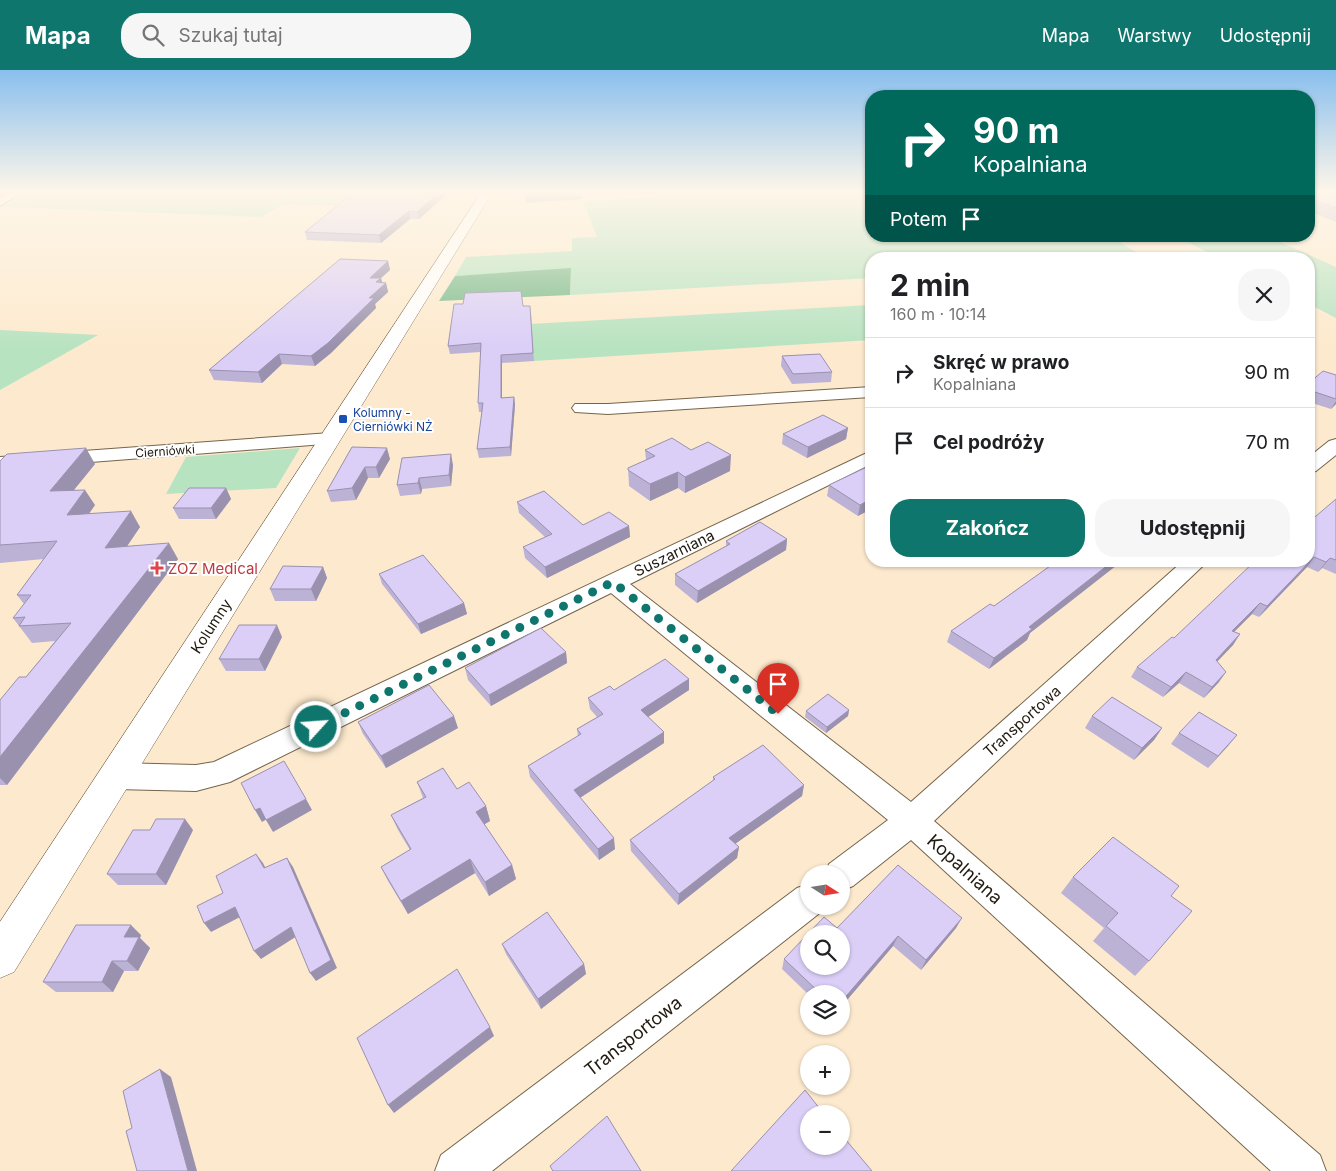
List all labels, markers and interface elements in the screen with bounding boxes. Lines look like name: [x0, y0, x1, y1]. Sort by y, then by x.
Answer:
search box: [121, 13, 471, 58]
text: Mapa: [25, 21, 91, 50]
icon: search: [139, 21, 167, 49]
text: Szukaj tutaj: [179, 24, 283, 47]
text: Mapa: [1042, 25, 1089, 46]
text: Warstwy: [1117, 25, 1192, 46]
text: Udostępnij: [1220, 25, 1311, 46]
text: 90 m: [973, 109, 1060, 151]
icon: right: [890, 110, 955, 175]
text: Kopalniana: [973, 151, 1088, 177]
icon: arrive: [957, 205, 985, 233]
text: Potem: [890, 208, 947, 231]
text: 2 min: [890, 267, 970, 303]
button: close: [1238, 269, 1290, 321]
text: 160 m · 10:14: [890, 304, 987, 324]
text: Skręć w prawo: [933, 351, 1069, 374]
icon: right: [890, 359, 918, 387]
text: 90 m: [1244, 361, 1290, 384]
text: Kopalniana: [933, 374, 1016, 394]
place label: Kolumny - Cierniówki NŻ: [353, 405, 433, 434]
marker: Kolumny - Cierniówki NŻ: [337, 413, 349, 425]
icon: arrive: [890, 429, 918, 457]
text: Cel podróży: [933, 431, 1045, 454]
text: 70 m: [1246, 431, 1290, 454]
street label: Cierniówki: [135, 441, 195, 461]
button: Zakończ: [890, 499, 1085, 557]
button: Udostępnij: [1095, 499, 1290, 557]
street label: Suszarniana: [631, 525, 717, 581]
place label: ZOZ Medical: [168, 559, 258, 578]
marker: ZOZ Medical: [150, 561, 164, 575]
street label: Kolumny: [186, 595, 236, 657]
pin: [757, 663, 799, 714]
icon: arrive: [764, 670, 792, 698]
street label: Transportowa: [979, 681, 1065, 761]
position arrow: [289, 700, 341, 752]
street label: Kopalniana: [923, 830, 1007, 908]
north arrow: [800, 865, 850, 915]
map controls: [800, 865, 850, 1155]
button: search: [800, 925, 850, 975]
button: layers: [800, 985, 850, 1035]
street label: Transportowa: [580, 992, 686, 1080]
button: +: [800, 1045, 850, 1095]
button: −: [800, 1105, 850, 1155]

